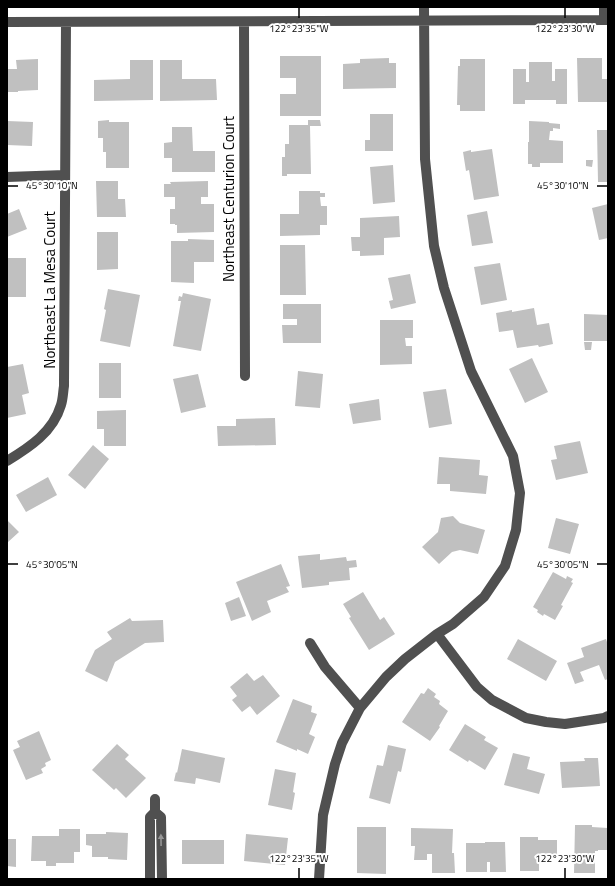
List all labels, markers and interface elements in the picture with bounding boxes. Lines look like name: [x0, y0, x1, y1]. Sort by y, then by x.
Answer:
text: 122°23'35"W: [269, 21, 329, 36]
text: 122°23'30"W: [535, 21, 595, 36]
street label: Northeast Centurion Court: [217, 115, 240, 282]
text: 45°30'10"N: [26, 178, 78, 193]
text: 45°30'10"N: [537, 178, 589, 193]
street label: Northeast La Mesa Court: [38, 211, 61, 369]
text: 45°30'05"N: [26, 557, 78, 572]
text: 45°30'05"N: [537, 557, 589, 572]
one-way arrow: [158, 833, 164, 846]
text: 122°23'35"W: [269, 851, 329, 866]
text: 122°23'30"W: [535, 851, 595, 866]

